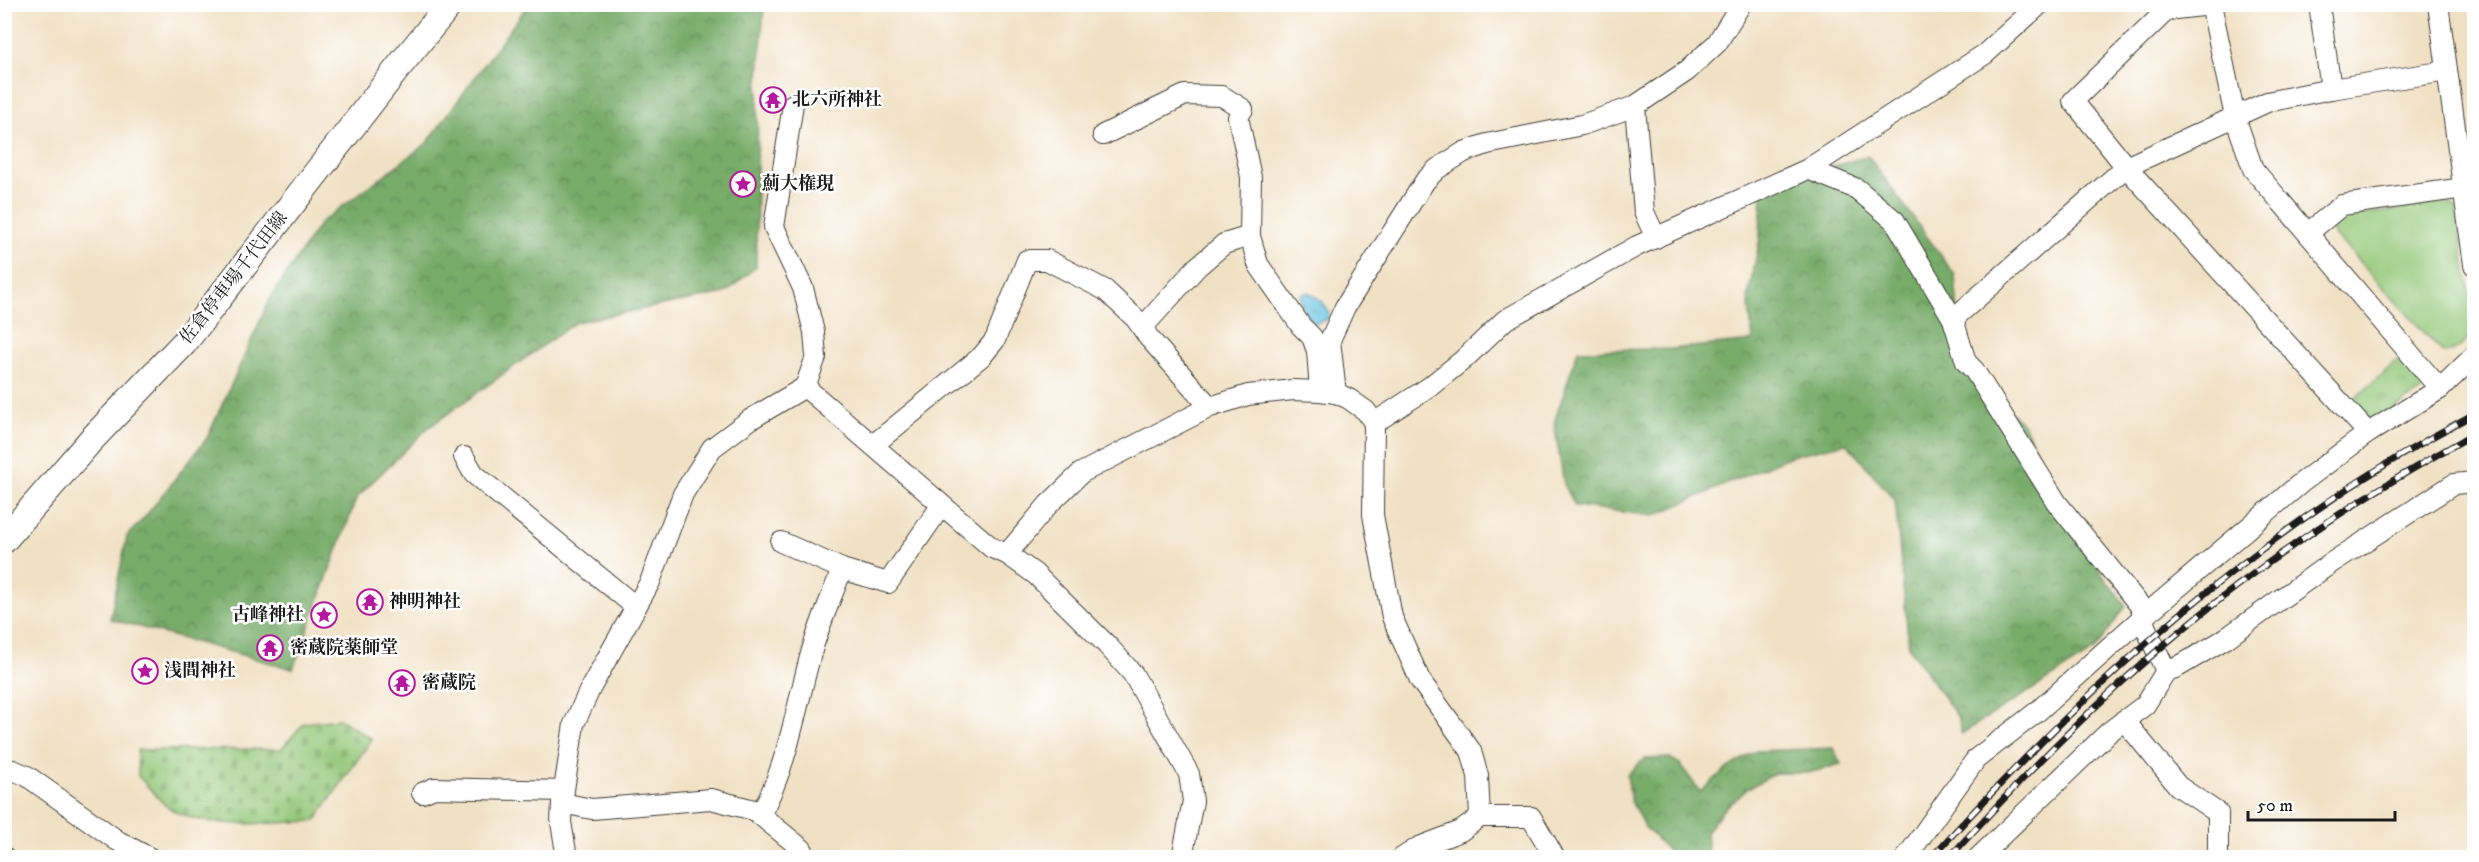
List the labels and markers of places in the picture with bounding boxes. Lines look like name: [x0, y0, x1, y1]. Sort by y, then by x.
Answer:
temple icon: 北六所神社: [758, 85, 788, 115]
place label: 北六所神社: [792, 89, 882, 111]
place icon: 薊大権現: [728, 169, 758, 199]
place label: 薊大権現: [762, 173, 834, 195]
temple icon: 神明神社: [355, 587, 385, 617]
place label: 神明神社: [389, 591, 461, 613]
place icon: 古峰神社: [309, 600, 339, 630]
place label: 古峰神社: [232, 604, 304, 626]
temple icon: 密蔵院薬師堂: [255, 633, 285, 663]
place label: 密蔵院薬師堂: [290, 637, 398, 659]
place icon: 浅間神社: [130, 656, 160, 686]
place label: 浅間神社: [164, 660, 236, 682]
temple icon: 密蔵院: [387, 668, 417, 698]
place label: 密蔵院: [422, 672, 476, 694]

